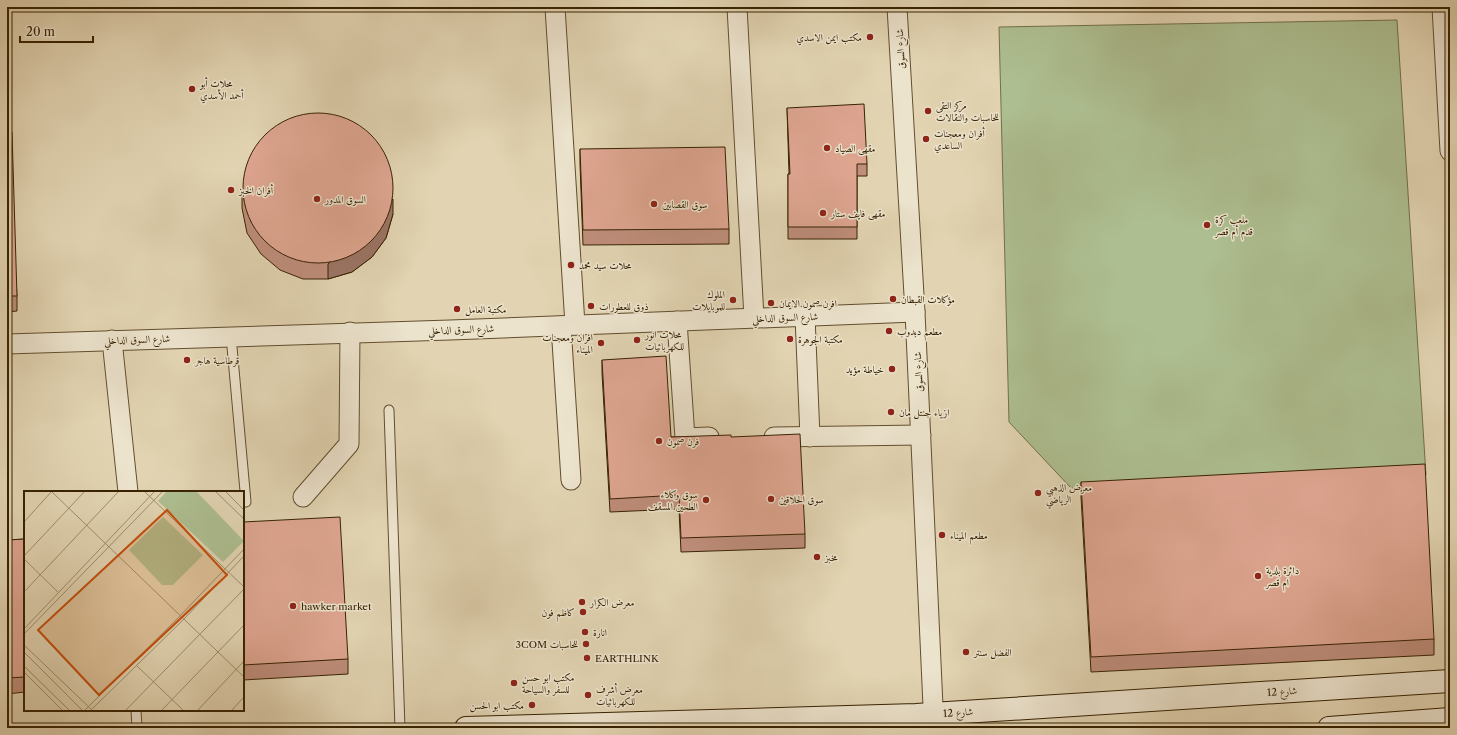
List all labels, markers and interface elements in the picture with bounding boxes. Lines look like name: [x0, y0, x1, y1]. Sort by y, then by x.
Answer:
scale bar: [20, 18, 93, 44]
text: 20 m: [26, 24, 55, 39]
street label: شارع السوق: [893, 28, 911, 69]
place label: مكتب ايمن الاسدي: [796, 31, 862, 46]
marker: مكتب ايمن الاسدي: [865, 32, 875, 42]
place label: محلات أبو أحمد الأسدي: [199, 76, 244, 104]
marker: محلات أبو أحمد الأسدي: [187, 84, 197, 94]
place label: مركز التقى للحاسبات والنقالات: [936, 99, 999, 124]
marker: مركز التقى للحاسبات والنقالات: [923, 106, 933, 116]
place label: أفران ومعجنات الساعدي: [934, 126, 986, 154]
marker: أفران ومعجنات الساعدي: [921, 134, 931, 144]
place label: مقهى الصياد: [835, 142, 876, 155]
marker: مقهى الصياد: [822, 143, 832, 153]
place label: أفران الخبز: [238, 183, 274, 197]
marker: أفران الخبز: [226, 185, 236, 195]
place label: السوق المدور: [324, 193, 366, 206]
marker: السوق المدور: [312, 194, 322, 204]
place label: سوق القصابين: [662, 198, 708, 211]
marker: سوق القصابين: [649, 199, 659, 209]
place label: مقهى فايف ستار: [830, 207, 885, 220]
marker: مقهى فايف ستار: [818, 208, 828, 218]
place label: ملعب كرة قدم أم قصر: [1214, 213, 1253, 241]
marker: ملعب كرة قدم أم قصر: [1202, 220, 1212, 230]
place label: محلات سيد محمد: [579, 259, 631, 272]
marker: محلات سيد محمد: [566, 260, 576, 270]
place label: الملوك للموبايلات: [692, 288, 725, 313]
place label: مؤكلات القبطان: [901, 293, 955, 306]
marker: مؤكلات القبطان: [888, 294, 898, 304]
marker: الملوك للموبايلات: [728, 295, 738, 305]
place label: افرن صمون الايمان: [779, 297, 837, 310]
marker: افرن صمون الايمان: [766, 298, 776, 308]
place label: ذوق للعطورات: [599, 300, 649, 313]
marker: ذوق للعطورات: [586, 301, 596, 311]
place label: مكتبة العامل: [465, 303, 506, 317]
marker: مكتبة العامل: [452, 304, 462, 314]
street label: شارع السوق الداخلي: [752, 310, 819, 329]
street label: شارع السوق الداخلي: [428, 322, 495, 341]
place label: مطعم دبدوب: [897, 325, 942, 341]
marker: مطعم دبدوب: [884, 326, 894, 336]
place label: محلات انور للكهربائيات: [644, 328, 685, 353]
place label: افران ومعجنات الميناء: [542, 331, 593, 356]
street label: شارع السوق الداخلي: [104, 332, 171, 351]
place label: مكتبة الجوهرة: [798, 333, 843, 346]
marker: مكتبة الجوهرة: [785, 334, 795, 344]
marker: محلات انور للكهربائيات: [632, 335, 642, 345]
marker: افران ومعجنات الميناء: [596, 338, 606, 348]
street label: شارع السوق: [911, 351, 929, 392]
place label: قرطاسية هاجر: [194, 354, 240, 367]
marker: قرطاسية هاجر: [182, 355, 192, 365]
place label: خياطة مؤيد: [846, 363, 884, 376]
marker: خياطة مؤيد: [887, 364, 897, 374]
place label: ازياء جنتل مان: [899, 406, 949, 420]
marker: ازياء جنتل مان: [886, 407, 896, 417]
place label: فرن صمون: [667, 435, 699, 448]
marker: فرن صمون: [654, 436, 664, 446]
place label: معرض الذهبي الرياضي: [1046, 481, 1092, 509]
place label: سوق وكلاء الطحين المسقف: [648, 488, 698, 513]
marker: معرض الذهبي الرياضي: [1033, 488, 1043, 498]
inset map: [24, 491, 244, 711]
place label: سوق الحلاقين: [779, 493, 824, 506]
marker: سوق الحلاقين: [766, 494, 776, 504]
marker: سوق وكلاء الطحين المسقف: [701, 495, 711, 505]
place label: مطعم الميناء: [950, 529, 988, 545]
marker: مطعم الميناء: [937, 530, 947, 540]
place label: مخبز: [824, 551, 837, 564]
marker: مخبز: [812, 552, 822, 562]
place label: دائرة بلدية ام قصر: [1265, 564, 1299, 592]
marker: دائرة بلدية ام قصر: [1253, 571, 1263, 581]
place label: معرض الكرار: [589, 596, 634, 609]
marker: معرض الكرار: [577, 597, 587, 607]
place label: hawker market: [301, 600, 372, 613]
marker: hawker market: [288, 601, 298, 611]
place label: كاظم فون: [542, 606, 575, 622]
marker: كاظم فون: [578, 607, 588, 617]
place label: انارة: [593, 626, 607, 639]
marker: انارة: [580, 627, 590, 637]
place label: 3COM للحاسبات: [516, 638, 578, 651]
marker: 3COM للحاسبات: [581, 639, 591, 649]
place label: الفضل سنتر: [973, 646, 1012, 660]
marker: الفضل سنتر: [961, 647, 971, 657]
place label: EARTHLINK: [595, 652, 660, 665]
marker: EARTHLINK: [582, 653, 592, 663]
place label: مكتب ابو حسن للسفر والسياحة: [522, 671, 574, 696]
marker: مكتب ابو حسن للسفر والسياحة: [509, 678, 519, 688]
place label: معرض أشرف للكهربائيات: [596, 682, 643, 708]
street label: شارع 12: [1267, 684, 1298, 702]
marker: معرض أشرف للكهربائيات: [583, 690, 593, 700]
place label: مكتب ابو الحسن: [470, 699, 524, 713]
marker: مكتب ابو الحسن: [527, 700, 537, 710]
street label: شارع 12: [943, 705, 974, 723]

